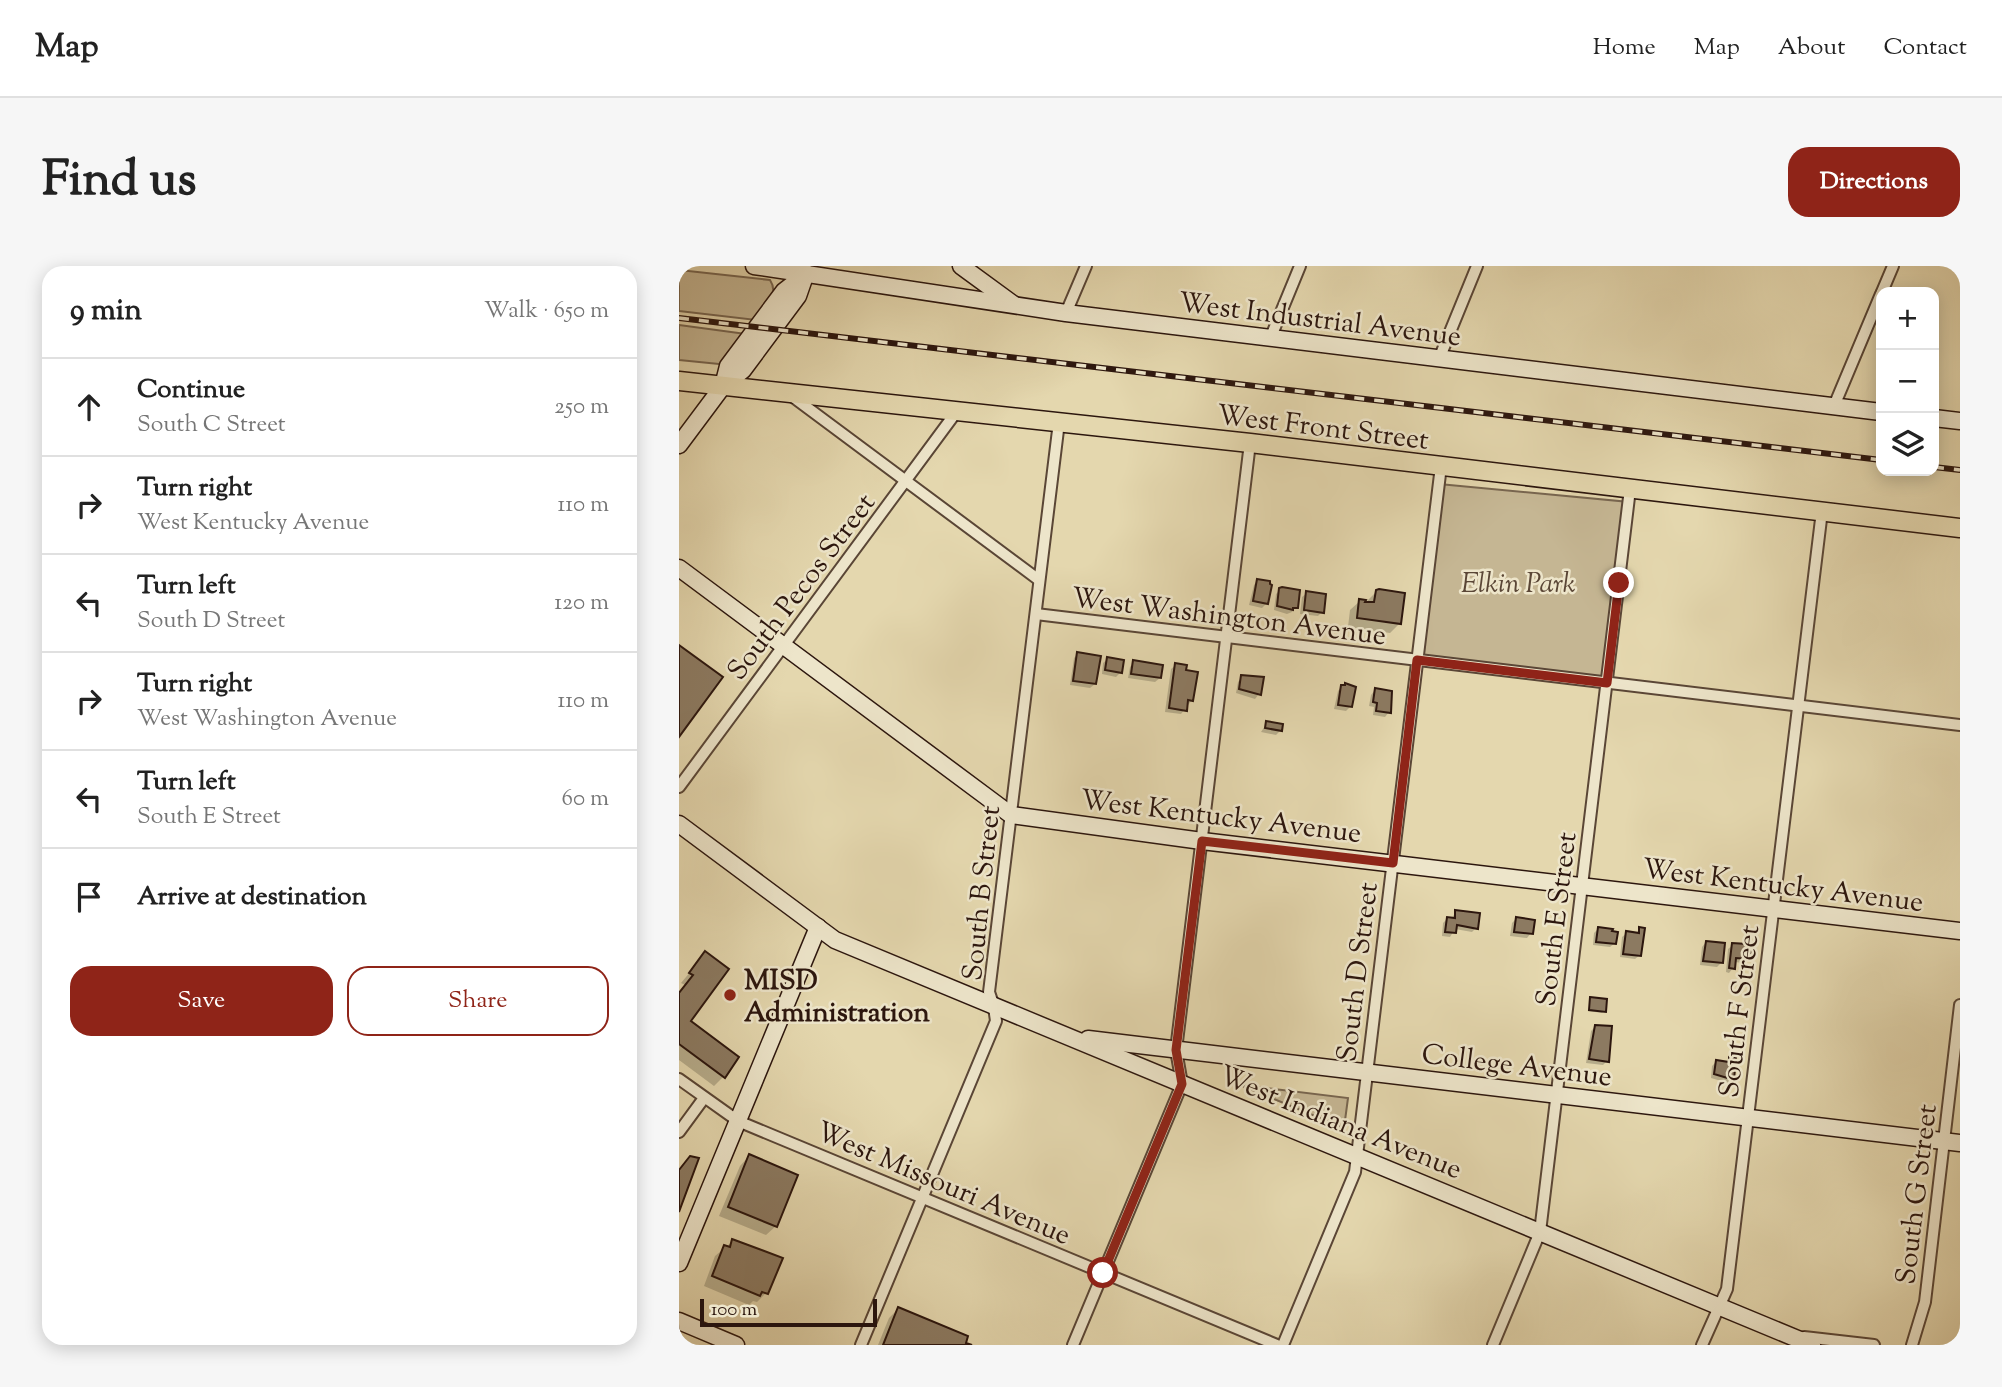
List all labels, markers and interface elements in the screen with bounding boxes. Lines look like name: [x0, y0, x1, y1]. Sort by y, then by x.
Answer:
text: Map: [35, 24, 99, 72]
text: Home: [1593, 31, 1656, 65]
text: Map: [1694, 31, 1740, 65]
text: About: [1778, 31, 1845, 65]
text: Contact: [1883, 31, 1967, 65]
text: Find us: [42, 147, 196, 217]
button: Directions: [1788, 147, 1960, 217]
street label: West Industrial Avenue: [1176, 284, 1463, 358]
map controls: [1876, 287, 1939, 476]
button: +: [1876, 287, 1939, 350]
text: 9 min: [70, 290, 142, 333]
text: Walk · 650 m: [484, 295, 609, 328]
button: −: [1876, 350, 1939, 413]
text: Continue: [137, 372, 245, 409]
icon: ahead: [70, 388, 108, 426]
text: 250 m: [554, 391, 609, 424]
street label: West Front Street: [1214, 396, 1431, 462]
text: South C Street: [137, 409, 286, 442]
button: layers: [1876, 413, 1939, 476]
text: Turn right: [137, 470, 252, 507]
icon: right: [70, 486, 108, 524]
street label: South Pecos Street: [719, 486, 886, 690]
text: 110 m: [558, 489, 609, 522]
text: West Kentucky Avenue: [137, 507, 369, 540]
park label: Elkin Park: [1461, 565, 1576, 605]
route end: [1603, 567, 1634, 598]
text: Turn left: [137, 568, 236, 605]
street label: West Washington Avenue: [1069, 579, 1388, 657]
icon: left: [70, 584, 108, 622]
text: 120 m: [554, 587, 609, 620]
text: South D Street: [137, 605, 285, 638]
text: Turn right: [137, 666, 252, 703]
icon: right: [70, 682, 108, 720]
text: 110 m: [558, 685, 609, 718]
text: West Washington Avenue: [137, 703, 397, 736]
text: Turn left: [137, 764, 236, 801]
icon: left: [70, 780, 108, 818]
street label: West Kentucky Avenue: [1078, 781, 1363, 855]
text: 60 m: [561, 783, 609, 816]
text: South E Street: [137, 801, 281, 834]
street label: South B Street: [954, 803, 1012, 983]
street label: South E Street: [1527, 830, 1589, 1009]
street label: West Kentucky Avenue: [1640, 850, 1925, 924]
icon: arrive: [70, 878, 108, 916]
text: Arrive at destination: [137, 879, 367, 916]
street label: South D Street: [1328, 880, 1390, 1064]
street label: South F Street: [1711, 922, 1771, 1100]
place label: MISD Administration: [744, 962, 930, 1034]
button: Save: [70, 966, 333, 1036]
button: Share: [347, 966, 609, 1036]
marker: MISD Administration: [722, 987, 738, 1003]
street label: College Avenue: [1419, 1035, 1614, 1098]
street label: West Indiana Avenue: [1212, 1057, 1467, 1191]
street label: South G Street: [1887, 1102, 1949, 1287]
street label: West Missouri Avenue: [809, 1113, 1076, 1257]
route start: [1087, 1257, 1118, 1288]
scale bar: [700, 1296, 877, 1328]
text: 100 m: [711, 1297, 757, 1324]

